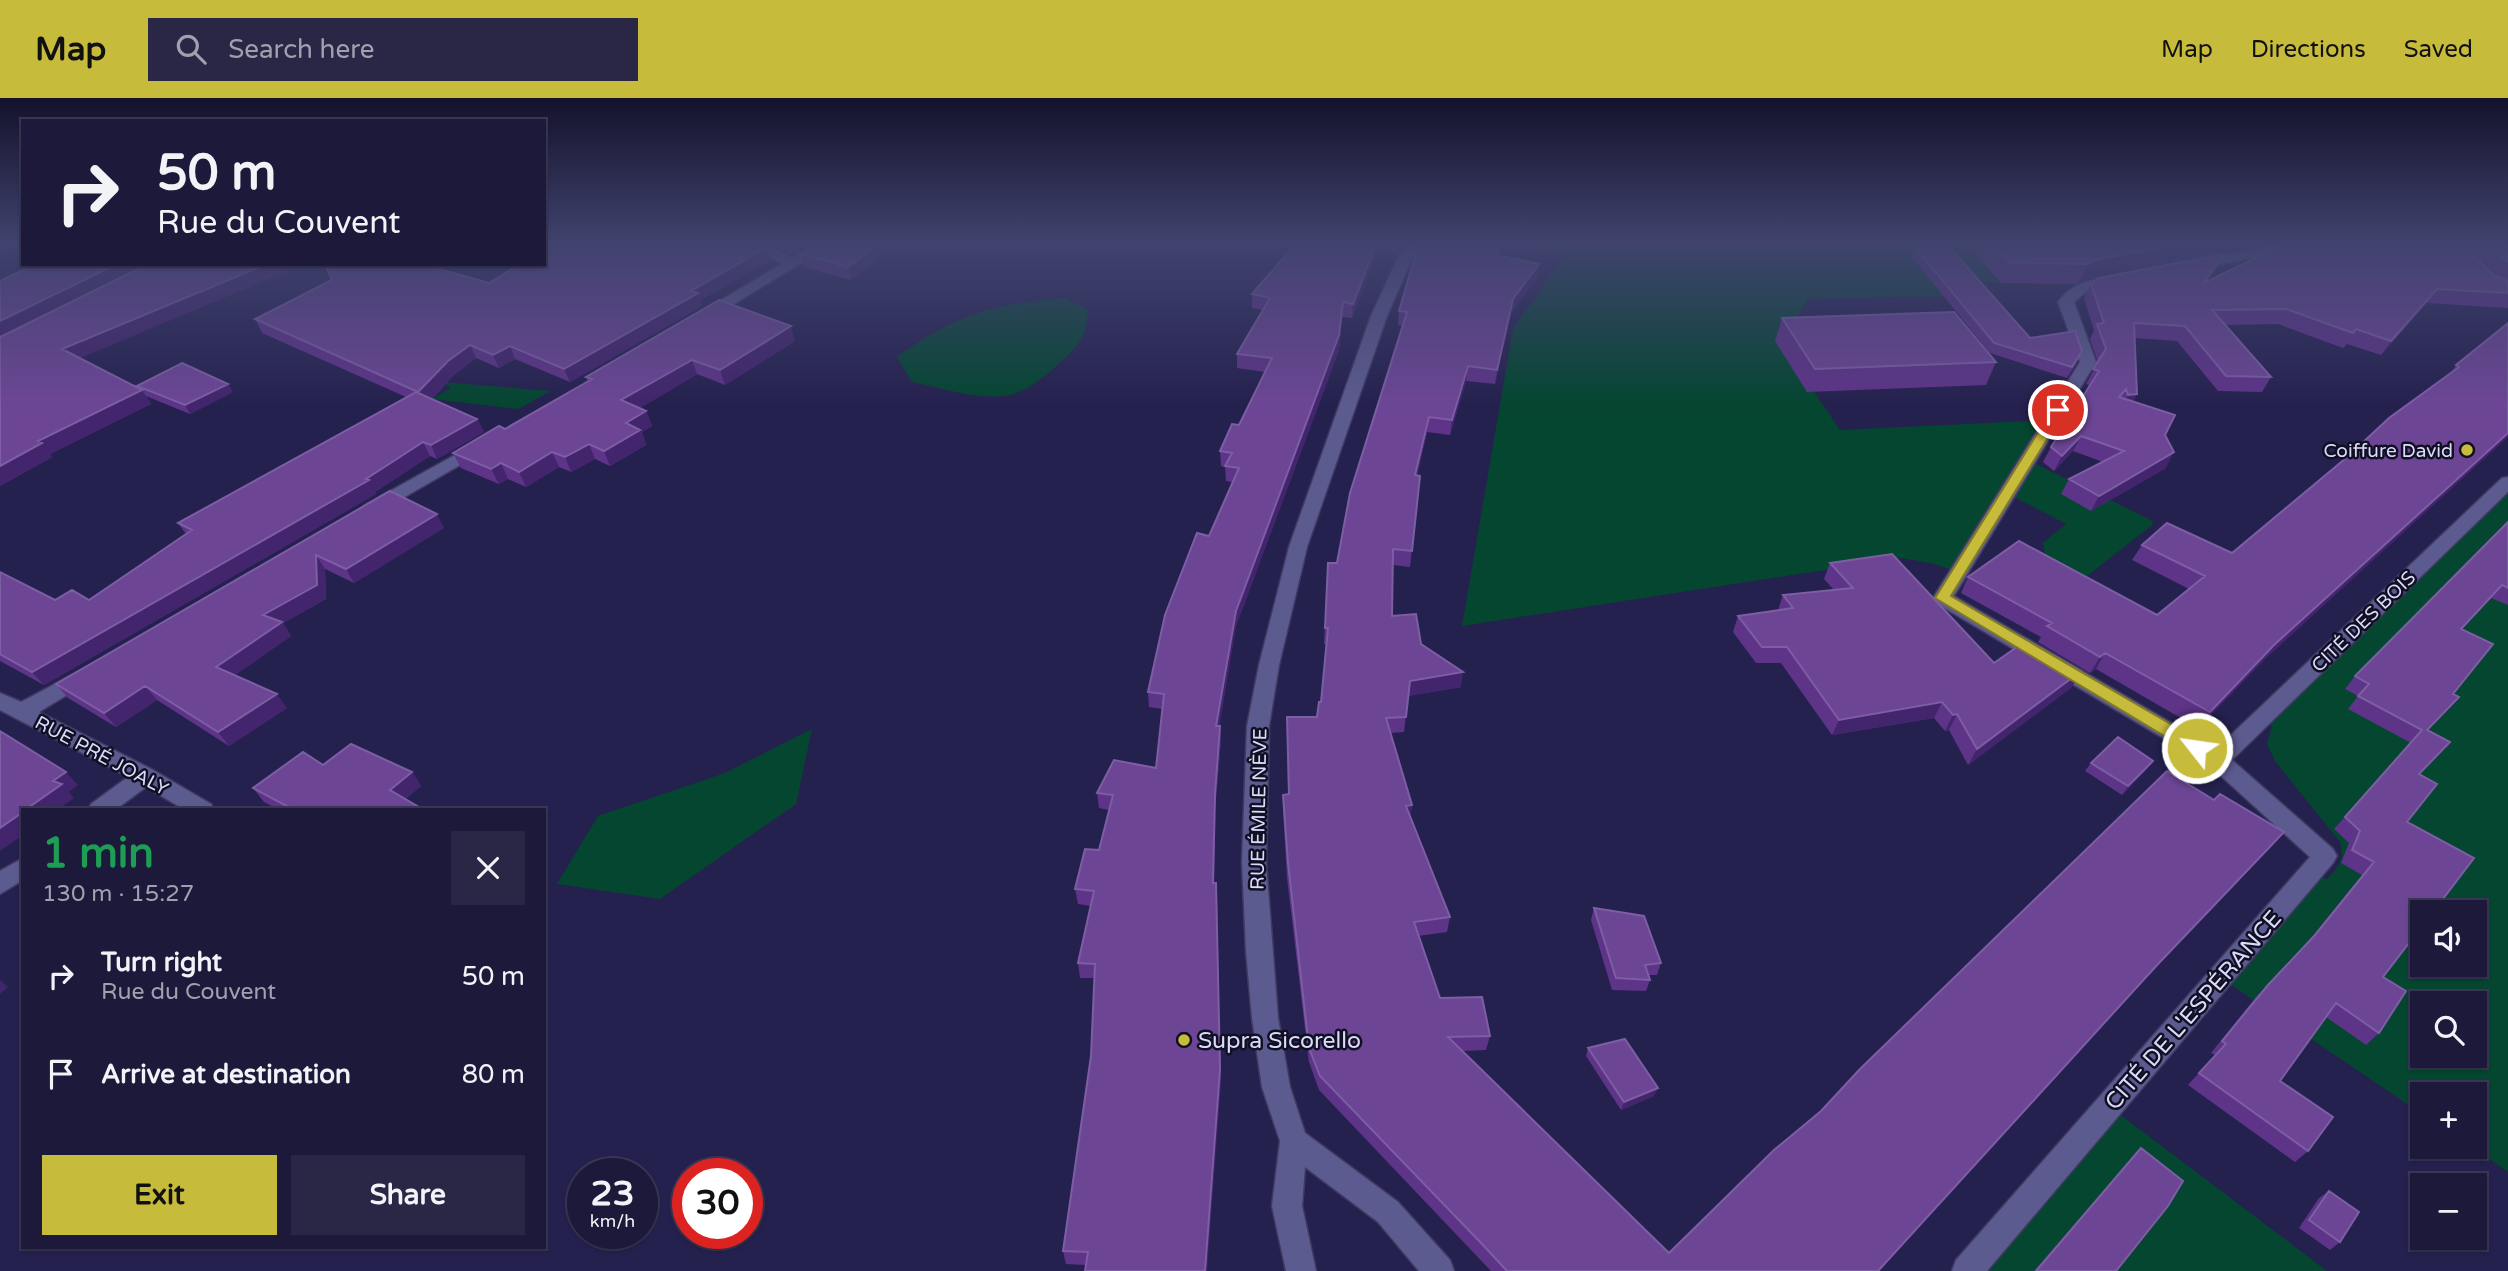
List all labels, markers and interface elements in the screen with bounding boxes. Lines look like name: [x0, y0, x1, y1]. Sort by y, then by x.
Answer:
search box: [148, 18, 638, 81]
text: Map: [35, 30, 106, 69]
icon: search: [172, 30, 210, 68]
text: Search here: [228, 34, 374, 65]
text: Map: [2161, 35, 2213, 64]
text: Directions: [2251, 35, 2366, 64]
text: Saved: [2404, 35, 2473, 64]
text: 50 m: [157, 144, 276, 203]
icon: right: [42, 147, 133, 238]
text: Rue du Couvent: [157, 204, 401, 242]
pin: [2028, 380, 2088, 440]
icon: arrive: [2039, 391, 2077, 429]
place label: Coiffure David: [2323, 440, 2453, 462]
marker: Coiffure David: [2459, 442, 2475, 458]
street label: CITÉ DES BOIS: [2307, 567, 2420, 677]
street label: RUE PRÉ JOALY: [31, 711, 172, 800]
position arrow: [2160, 711, 2234, 785]
street label: RUE ÉMILE NÈVE: [1247, 728, 1271, 890]
text: 1 min: [42, 828, 154, 879]
button: close: [451, 831, 525, 905]
text: 130 m · 15:27: [42, 880, 194, 908]
map controls: [2410, 900, 2487, 1250]
button: sound: [2410, 900, 2487, 977]
street label: CITÉ DE L'ESPÉRANCE: [2100, 905, 2288, 1116]
text: Turn right: [101, 947, 222, 978]
icon: right: [42, 957, 80, 995]
text: 50 m: [462, 961, 525, 992]
text: Rue du Couvent: [101, 978, 276, 1006]
button: search: [2410, 991, 2487, 1068]
place label: Supra Sicorello: [1198, 1027, 1361, 1055]
marker: Supra Sicorello: [1176, 1032, 1192, 1048]
icon: arrive: [42, 1055, 80, 1093]
text: Arrive at destination: [101, 1059, 351, 1090]
text: 80 m: [462, 1059, 525, 1090]
button: +: [2410, 1082, 2487, 1159]
button: Exit: [42, 1155, 277, 1235]
button: Share: [291, 1155, 525, 1235]
speed limit sign: 30: [672, 1158, 763, 1249]
text: 23: [591, 1173, 634, 1215]
button: −: [2410, 1173, 2487, 1250]
text: km/h: [590, 1210, 635, 1232]

